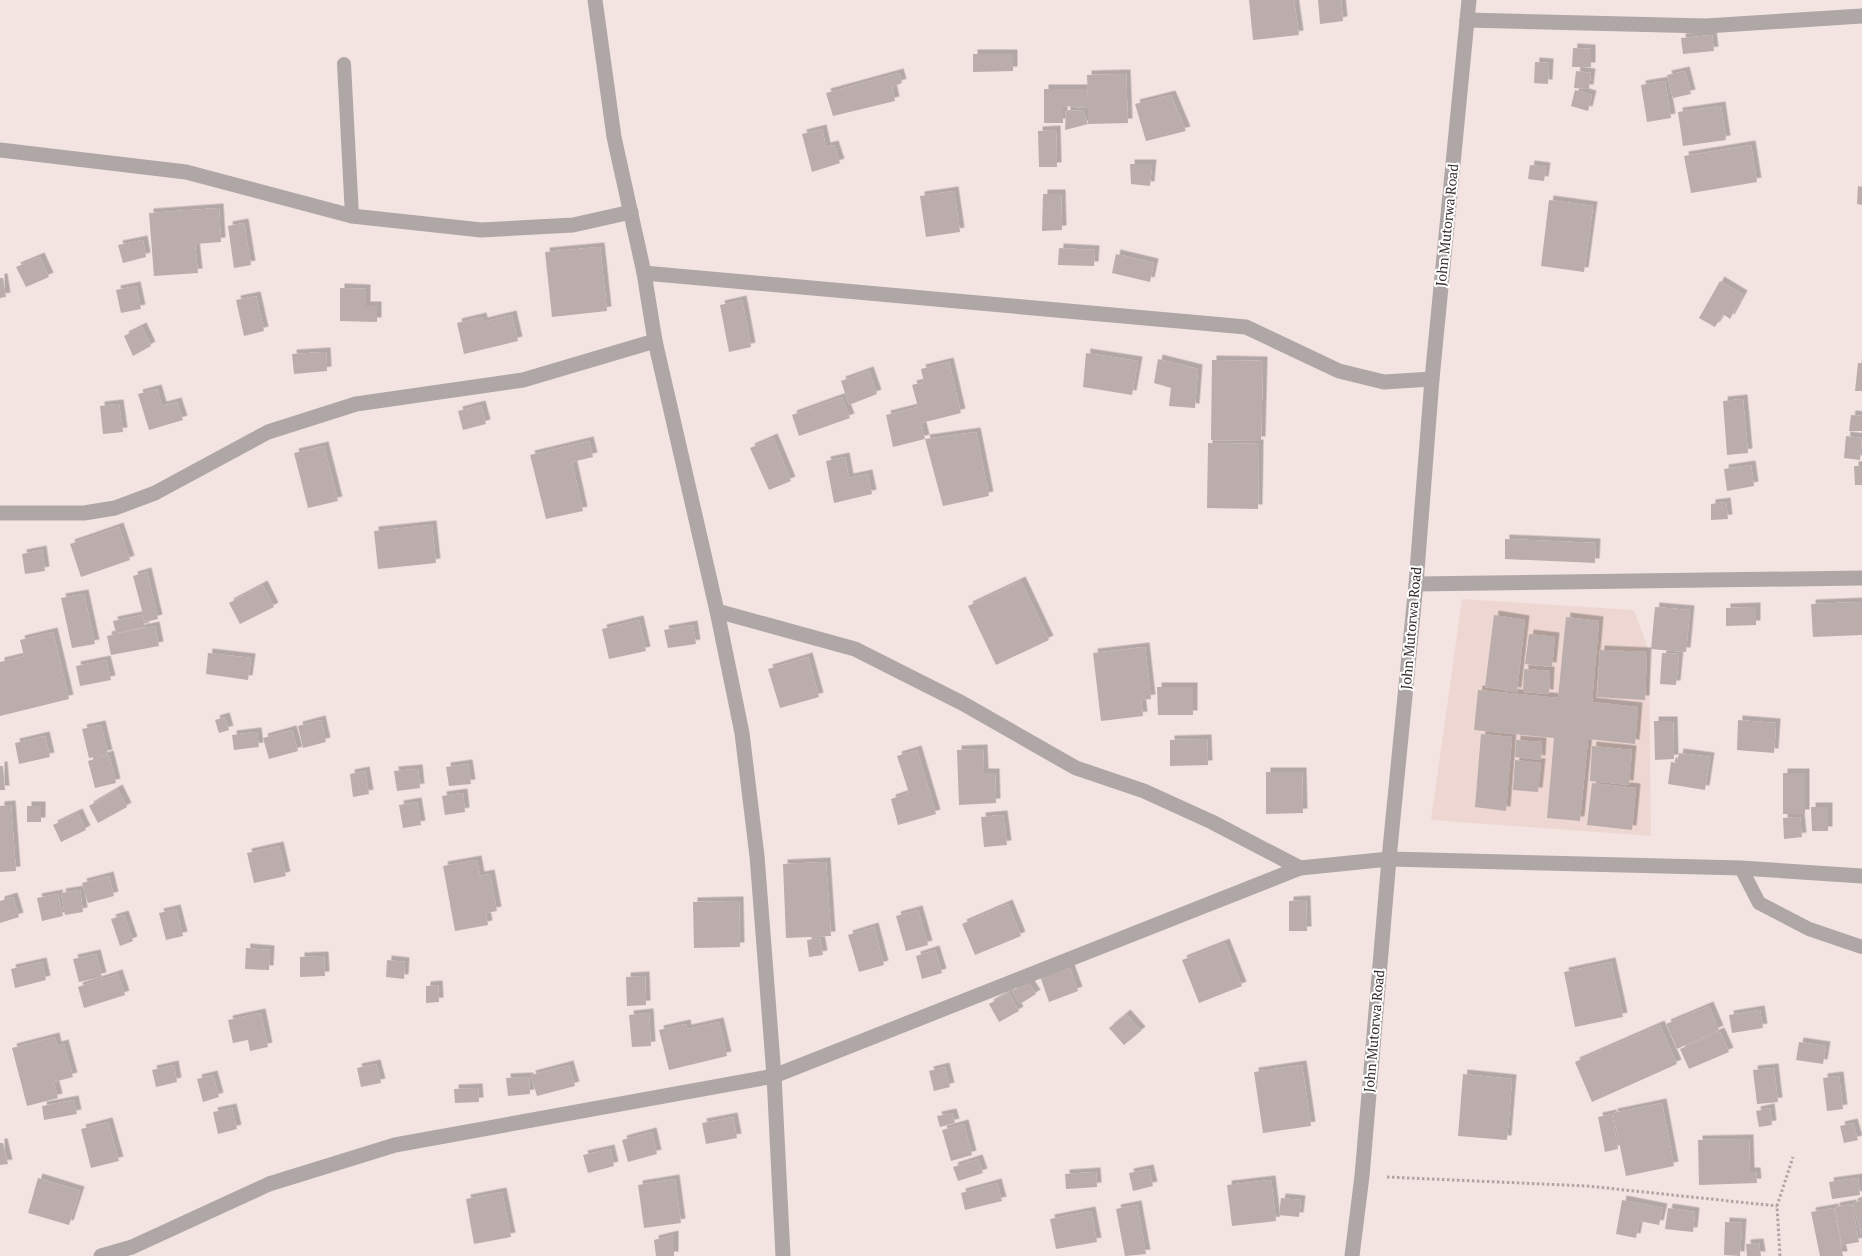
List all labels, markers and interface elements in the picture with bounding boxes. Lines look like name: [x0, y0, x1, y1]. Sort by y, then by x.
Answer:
street label: John Mutorwa Road: [1431, 163, 1462, 287]
street label: John Mutorwa Road: [1396, 566, 1425, 690]
street label: John Mutorwa Road: [1359, 969, 1388, 1093]

